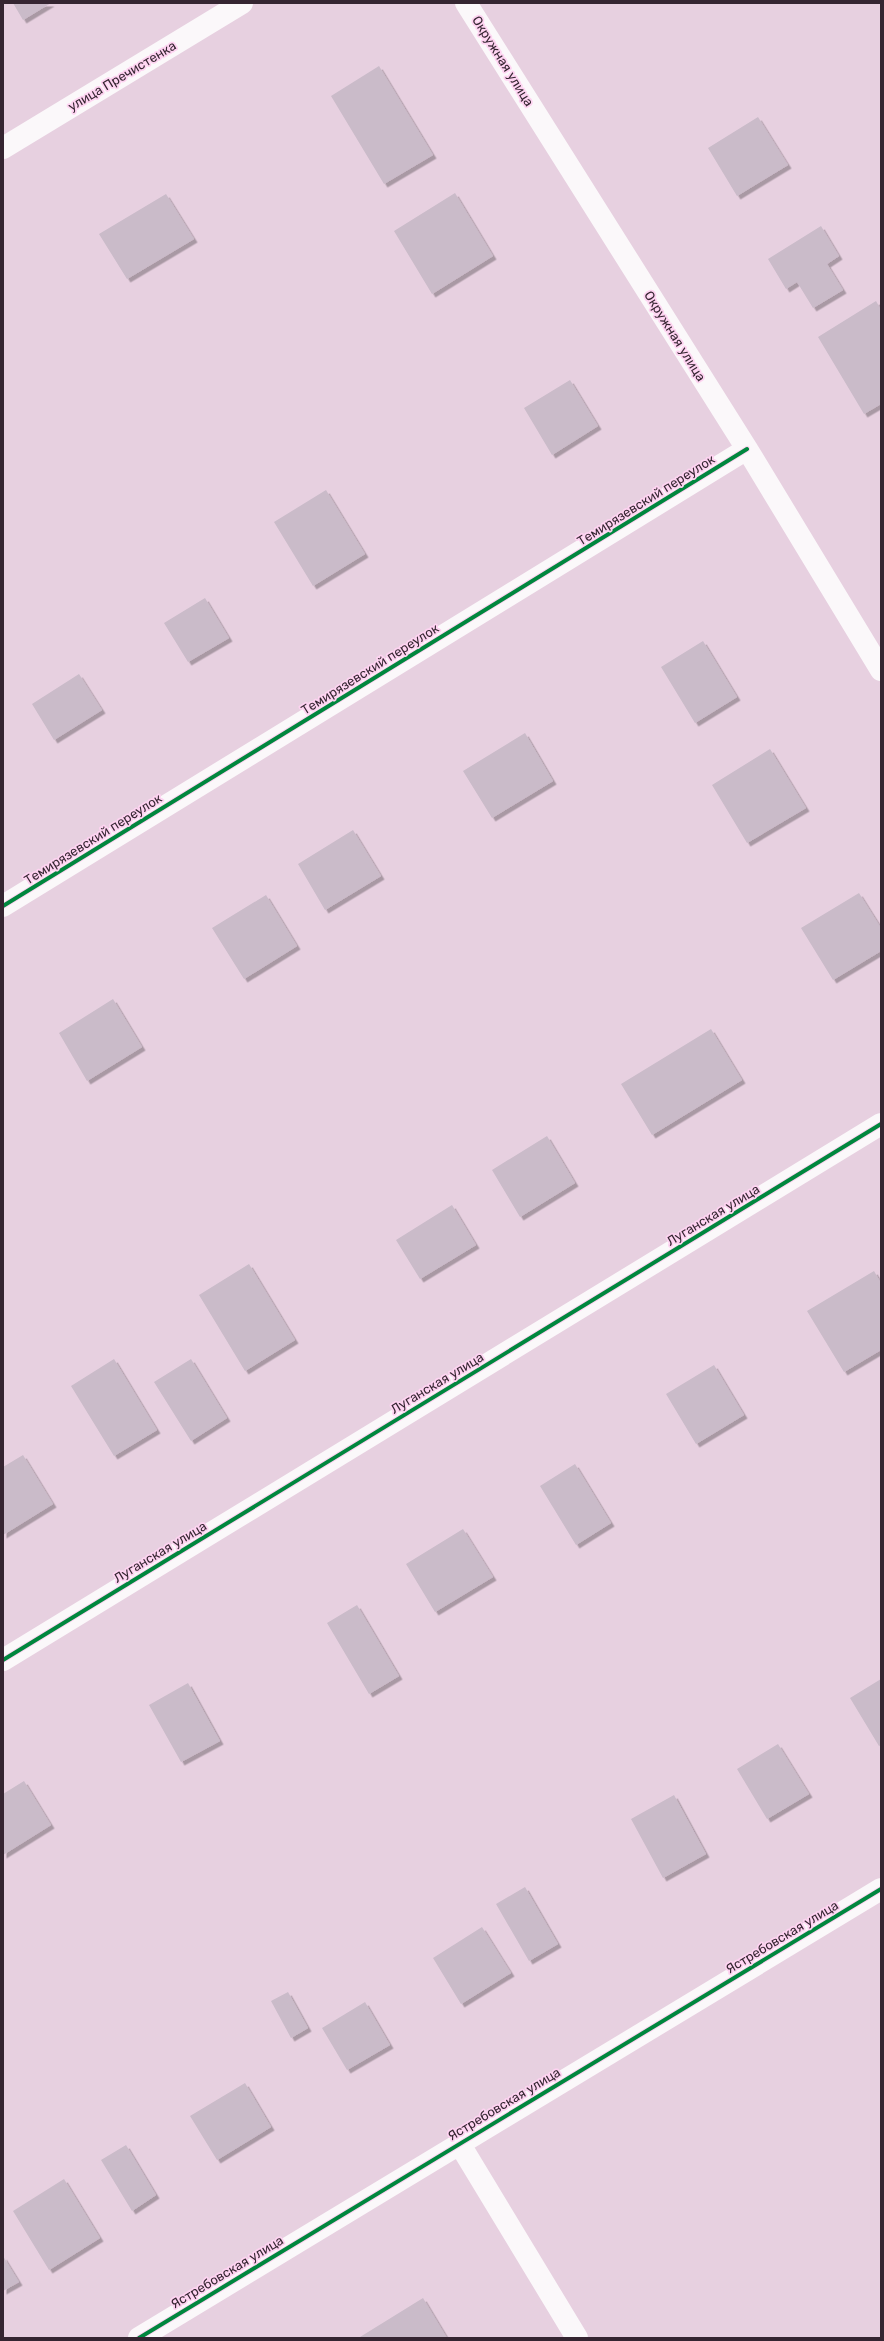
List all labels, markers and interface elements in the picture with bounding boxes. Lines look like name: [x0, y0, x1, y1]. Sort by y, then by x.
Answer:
street label: Окружная улица: [469, 13, 537, 109]
street label: улица Пречистенка: [65, 38, 179, 114]
street label: Окружная улица: [641, 288, 709, 384]
street label: Темирязевский переулок: [574, 451, 718, 549]
street label: Темирязевский переулок: [298, 620, 442, 718]
street label: Темирязевский переулок: [21, 790, 165, 888]
street label: Луганская улица: [664, 1181, 762, 1249]
street label: Луганская улица: [388, 1349, 486, 1417]
street label: Луганская улица: [111, 1518, 209, 1586]
street label: Ястребовская улица: [723, 1897, 841, 1977]
street label: Ястребовская улица: [445, 2064, 563, 2144]
street label: Ястребовская улица: [168, 2232, 286, 2312]

